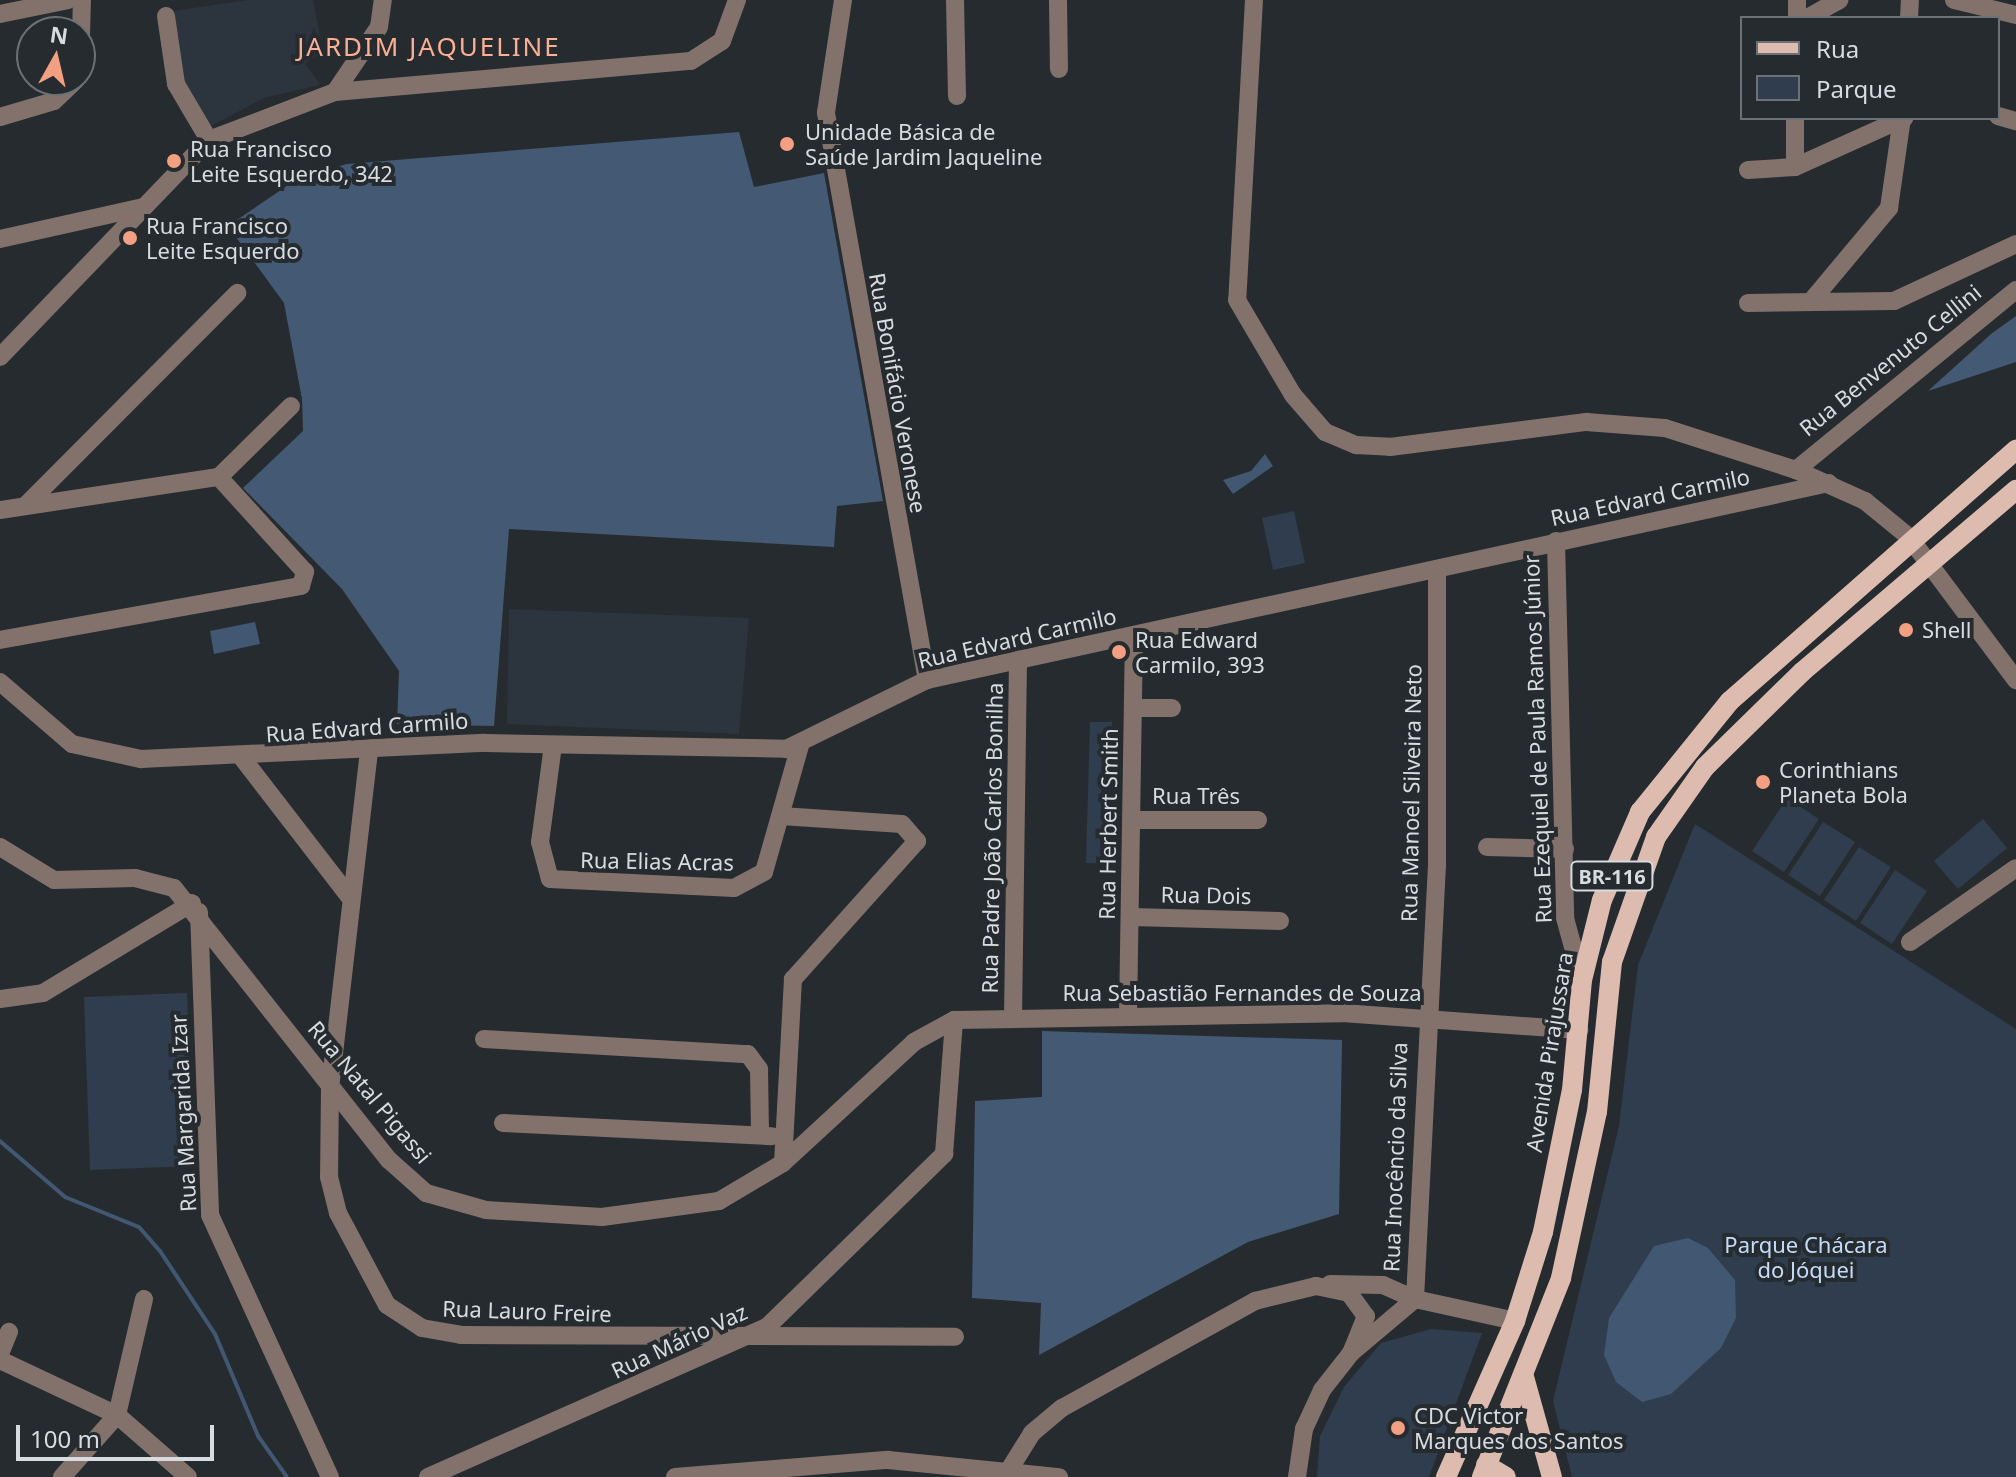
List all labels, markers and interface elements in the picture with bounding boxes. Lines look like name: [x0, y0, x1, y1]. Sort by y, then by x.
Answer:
north arrow: [16, 16, 96, 96]
legend: [1740, 16, 2000, 120]
text: N: [48, 18, 70, 50]
district label: JARDIM JAQUELINE: [297, 31, 561, 63]
text: Rua: [1816, 32, 1859, 65]
text: Parque: [1816, 72, 1897, 105]
place label: Unidade Básica de Saúde Jardim Jaqueline: [805, 118, 1042, 170]
marker: Unidade Básica de Saúde Jardim Jaqueline: [776, 133, 798, 155]
place label: Rua Francisco Leite Esquerdo, 342: [190, 135, 393, 186]
marker: Rua Francisco Leite Esquerdo, 342: [165, 152, 183, 170]
place label: Rua Francisco Leite Esquerdo: [146, 212, 299, 264]
marker: Rua Francisco Leite Esquerdo: [121, 229, 139, 247]
street label: Rua Bonifácio Veronese: [864, 271, 932, 515]
street label: Rua Benvenuto Cellini: [1794, 279, 1986, 441]
street label: Rua Edvard Carmilo: [1548, 463, 1752, 531]
street label: Rua Ezequiel de Paula Ramos Júnior: [1517, 554, 1557, 924]
street label: Rua Edvard Carmilo: [915, 602, 1119, 674]
place label: Shell: [1922, 617, 1971, 643]
marker: Shell: [1897, 621, 1915, 639]
place label: Rua Edward Carmilo, 393: [1135, 626, 1265, 678]
marker: Rua Edward Carmilo, 393: [1110, 643, 1128, 661]
street label: Rua Manoel Silveira Neto: [1396, 664, 1426, 922]
street label: Rua Padre João Carlos Bonilha: [976, 682, 1008, 994]
street label: Rua Edvard Carmilo: [265, 707, 469, 747]
street label: Rua Herbert Smith: [1093, 728, 1123, 920]
place label: Corinthians Planeta Bola: [1779, 756, 1908, 808]
marker: Corinthians Planeta Bola: [1754, 773, 1772, 791]
street label: Rua Três: [1152, 783, 1240, 809]
street label: Rua Elias Acras: [580, 846, 734, 876]
road number: BR-116: [1570, 860, 1654, 892]
street label: Rua Dois: [1160, 881, 1252, 909]
street label: Avenida Pirajussara: [1520, 950, 1578, 1154]
street label: Rua Sebastião Fernandes de Souza: [1062, 980, 1422, 1006]
street label: Rua Margarida Izar: [165, 1013, 201, 1213]
street label: Rua Natal Pigassi: [303, 1015, 437, 1169]
street label: Rua Inocêncio da Silva: [1378, 1042, 1412, 1272]
park label: Parque Chácara do Jóquei: [1724, 1231, 1888, 1282]
street label: Rua Lauro Freire: [442, 1295, 612, 1327]
street label: Rua Mário Vaz: [607, 1298, 751, 1384]
place label: CDC Victor Marques dos Santos: [1414, 1402, 1624, 1454]
scale bar: [20, 1409, 218, 1459]
marker: CDC Victor Marques dos Santos: [1389, 1419, 1407, 1437]
text: 100 m: [30, 1422, 100, 1455]

